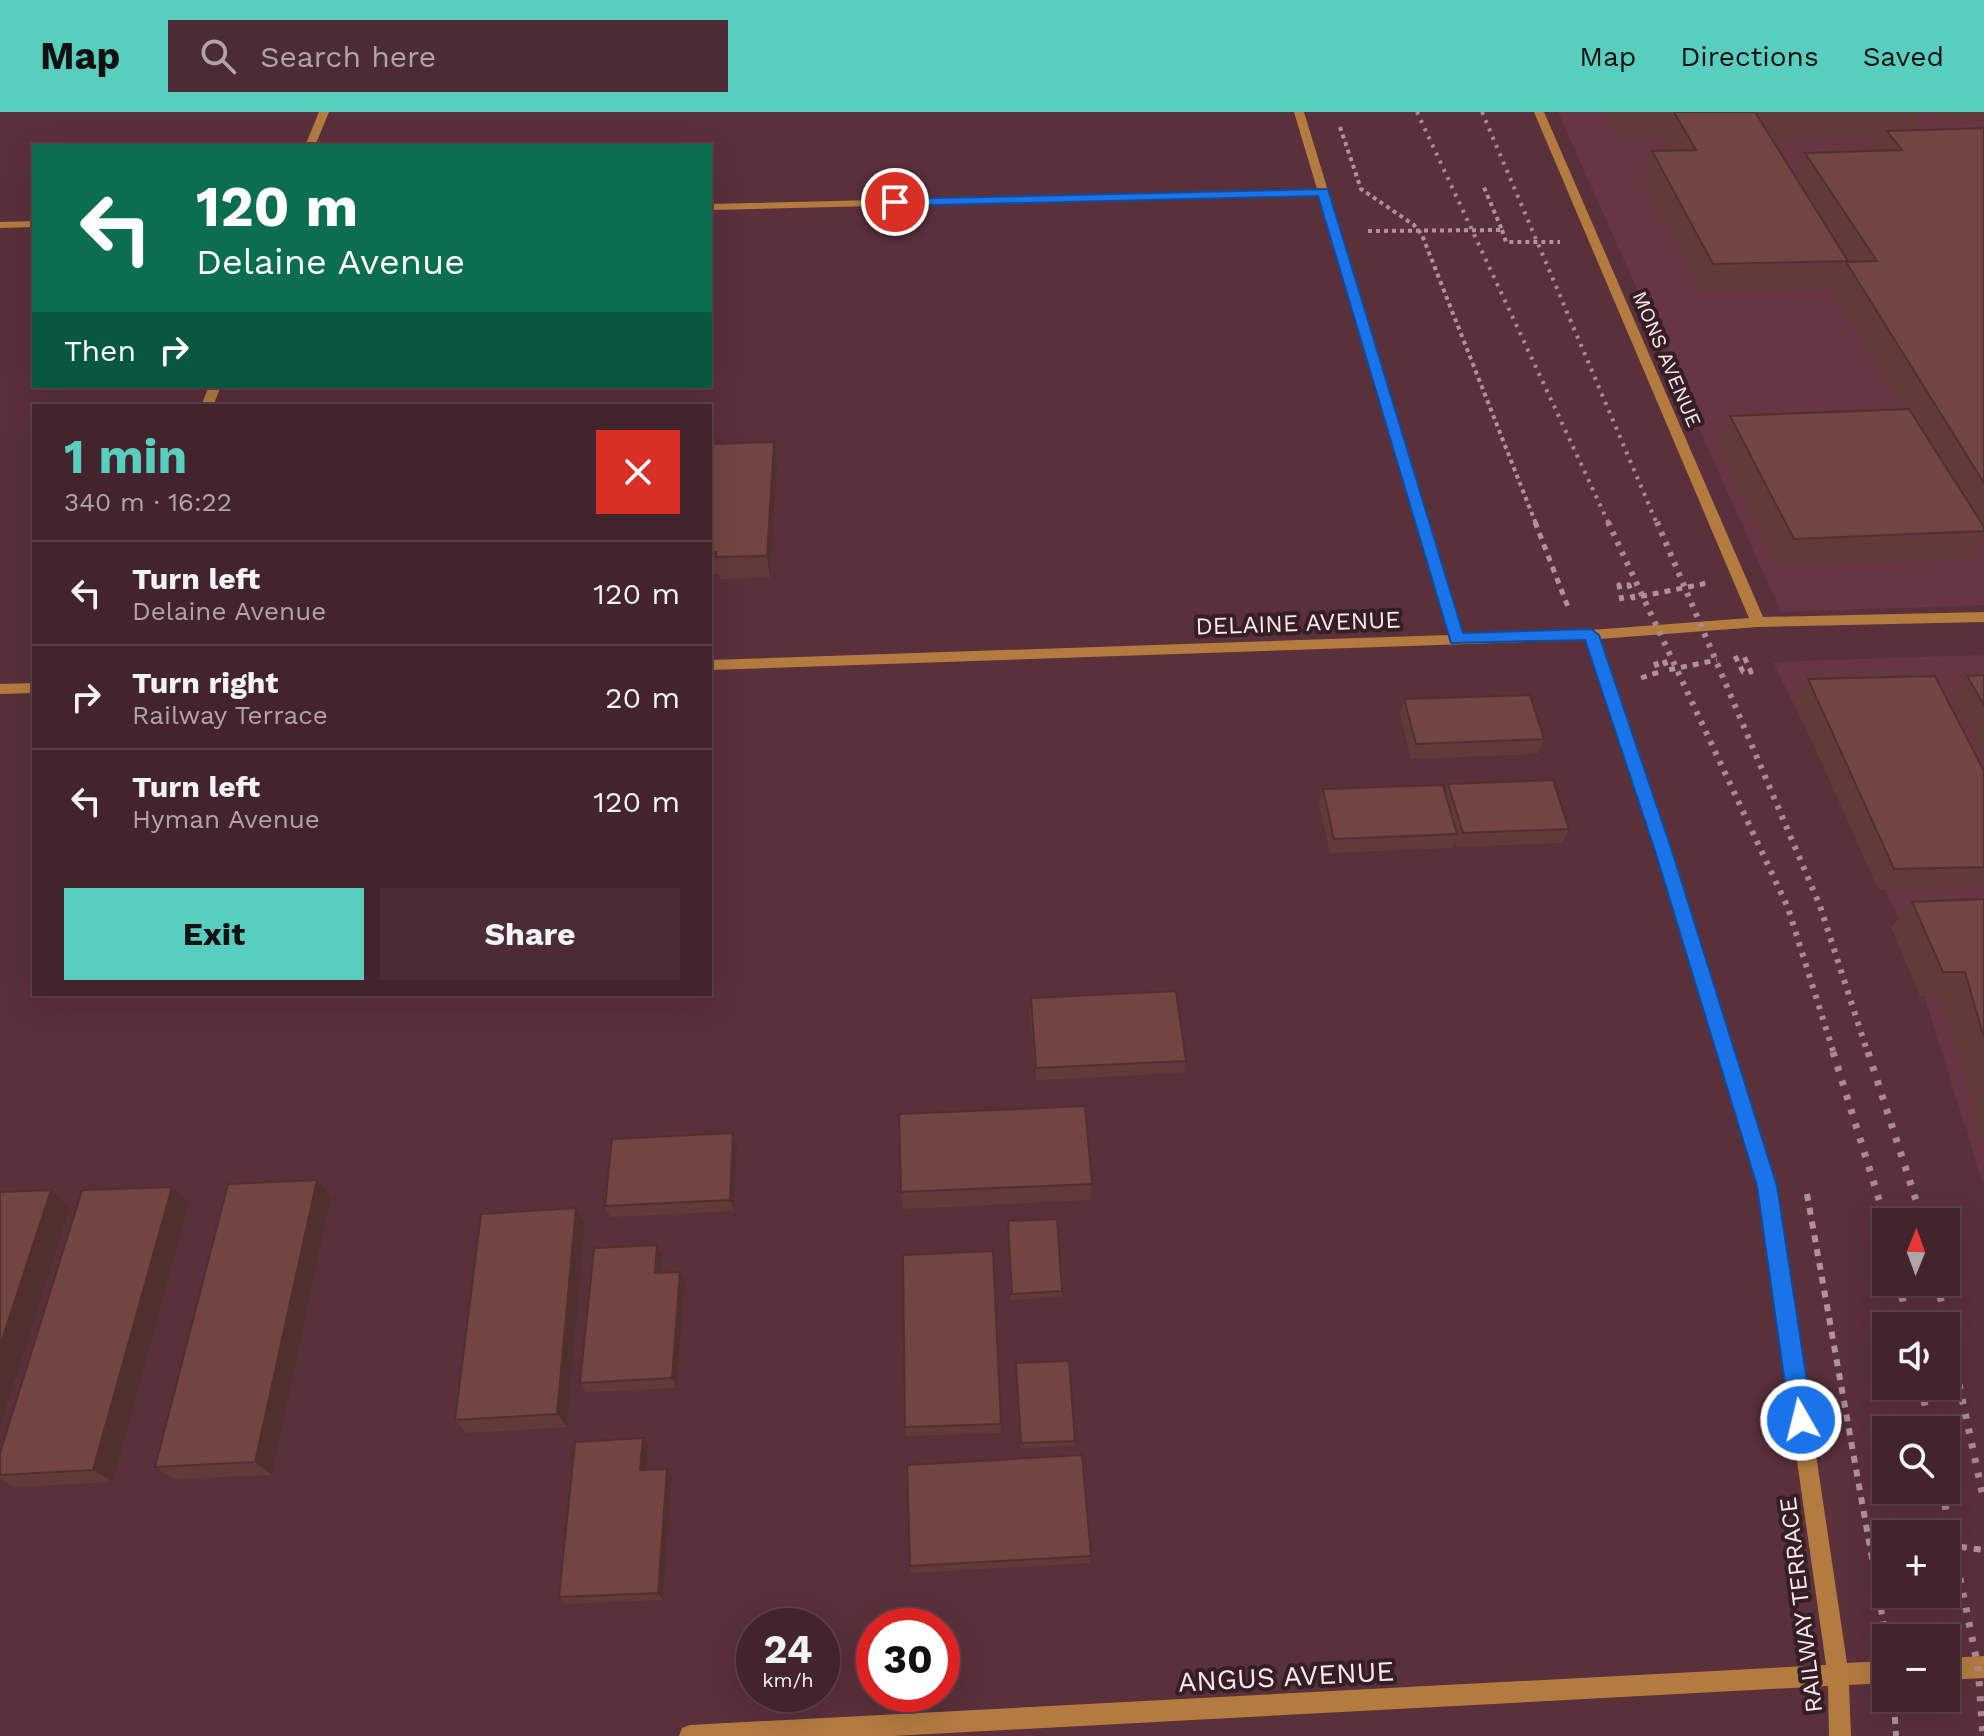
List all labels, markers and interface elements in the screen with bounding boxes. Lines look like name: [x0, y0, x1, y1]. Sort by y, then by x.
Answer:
search box: [168, 20, 728, 92]
text: Map: [40, 34, 120, 78]
icon: search: [196, 34, 240, 78]
text: Search here: [260, 39, 436, 74]
text: Map: [1579, 40, 1636, 73]
text: Directions: [1680, 40, 1819, 73]
text: Saved: [1863, 40, 1944, 73]
pin: [861, 168, 929, 236]
text: 120 m: [196, 174, 358, 240]
icon: left: [64, 176, 168, 280]
icon: arrive: [873, 180, 917, 224]
text: Delaine Avenue: [196, 241, 465, 283]
street label: MONS AVENUE: [1628, 288, 1706, 430]
icon: right: [152, 328, 196, 372]
text: Then: [64, 333, 136, 368]
text: 1 min: [64, 428, 187, 485]
button: close: [596, 430, 680, 514]
text: 340 m · 16:22: [64, 487, 232, 517]
text: Turn left: [132, 561, 260, 596]
icon: left: [64, 571, 108, 615]
text: 120 m: [593, 576, 680, 611]
text: Delaine Avenue: [132, 596, 326, 626]
street label: DELAINE AVENUE: [1195, 605, 1401, 641]
text: Turn right: [132, 665, 278, 700]
icon: right: [64, 675, 108, 719]
text: 20 m: [605, 680, 680, 715]
text: Railway Terrace: [132, 700, 328, 730]
text: Turn left: [132, 769, 260, 804]
icon: left: [64, 779, 108, 823]
text: 120 m: [593, 784, 680, 819]
text: Hyman Avenue: [132, 804, 320, 834]
button: Exit: [64, 888, 364, 980]
button: Share: [380, 888, 680, 980]
north arrow: [1872, 1208, 1960, 1296]
map controls: [1872, 1208, 1960, 1712]
button: sound: [1872, 1312, 1960, 1400]
position arrow: [1759, 1378, 1843, 1462]
button: search: [1872, 1416, 1960, 1504]
street label: RAILWAY TERRACE: [1774, 1496, 1828, 1714]
button: +: [1872, 1520, 1960, 1608]
speed limit sign: 30: [856, 1608, 960, 1712]
button: −: [1872, 1624, 1960, 1712]
text: 24: [763, 1626, 813, 1673]
street label: ANGUS AVENUE: [1177, 1654, 1395, 1699]
text: km/h: [762, 1668, 814, 1692]

